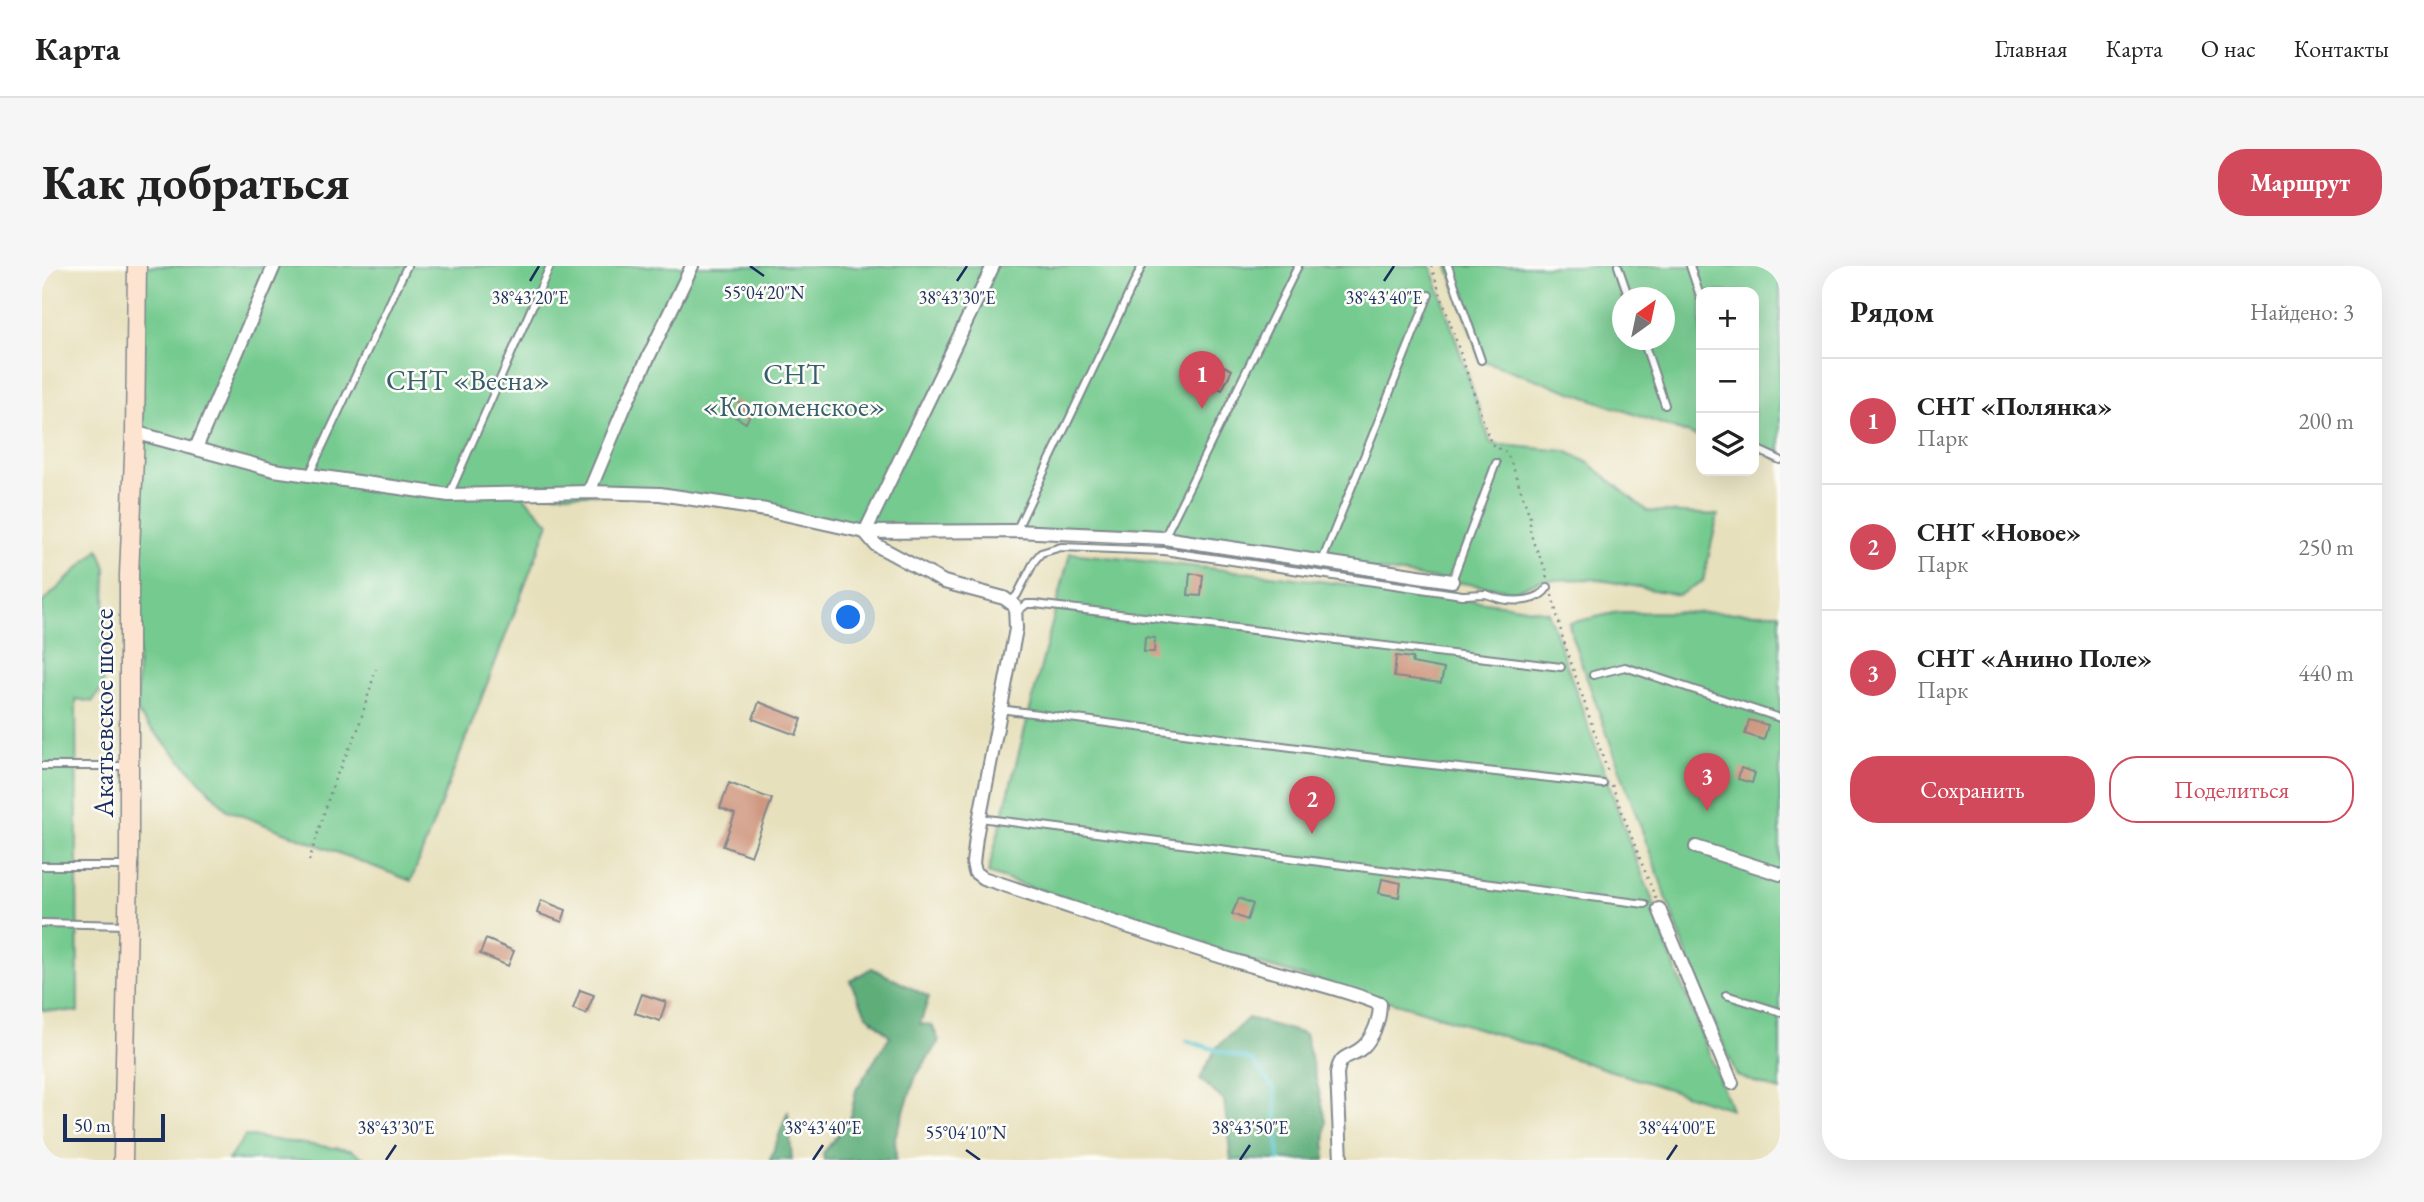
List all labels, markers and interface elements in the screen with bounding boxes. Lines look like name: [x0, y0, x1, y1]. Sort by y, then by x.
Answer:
text: Карта: [35, 27, 120, 70]
text: Главная: [1994, 33, 2068, 64]
text: Карта: [2106, 33, 2163, 64]
text: О нас: [2201, 33, 2256, 64]
text: Контакты: [2294, 33, 2389, 64]
button: Маршрут: [2218, 149, 2382, 216]
text: Как добраться: [42, 150, 350, 214]
text: 55°04'20"N: [724, 281, 805, 304]
text: 38°43'20"E: [492, 286, 568, 309]
text: 38°43'30"E: [919, 286, 995, 309]
text: 38°43'40"E: [1346, 286, 1422, 309]
north arrow: [1612, 287, 1675, 350]
map controls: [1696, 287, 1759, 476]
button: +: [1696, 287, 1759, 350]
text: Рядом: [1850, 292, 1934, 331]
text: Найдено: 3: [2250, 297, 2354, 327]
button: −: [1696, 350, 1759, 413]
pin: 1: [1179, 351, 1225, 409]
park label: СНТ «Коломенское»: [702, 356, 886, 424]
park label: СНТ «Весна»: [386, 362, 550, 398]
text: СНТ «Полянка»: [1917, 389, 2112, 423]
text: 1: [1867, 406, 1879, 436]
text: 200 m: [2298, 406, 2354, 436]
button: layers: [1696, 413, 1759, 476]
text: Парк: [1917, 423, 1968, 453]
text: СНТ «Новое»: [1917, 515, 2081, 549]
text: 2: [1867, 532, 1879, 562]
text: 250 m: [2298, 532, 2354, 562]
text: Парк: [1917, 549, 1968, 579]
your location: [831, 600, 865, 634]
street label: Акатьевское шоссе: [85, 608, 121, 819]
text: СНТ «Анино Поле»: [1917, 641, 2152, 675]
text: 3: [1867, 658, 1879, 688]
text: 440 m: [2298, 658, 2354, 688]
text: Парк: [1917, 675, 1968, 705]
pin: 3: [1684, 753, 1730, 811]
button: Сохранить: [1850, 756, 2095, 823]
button: Поделиться: [2109, 756, 2354, 823]
pin: 2: [1289, 776, 1335, 834]
scale bar: [63, 1111, 164, 1143]
text: 50 m: [74, 1113, 111, 1138]
text: 38°43'30"E: [358, 1116, 434, 1139]
text: 38°43'40"E: [785, 1116, 861, 1139]
text: 38°43'50"E: [1212, 1116, 1288, 1139]
text: 38°44'00"E: [1639, 1116, 1715, 1139]
text: 55°04'10"N: [926, 1121, 1007, 1144]

